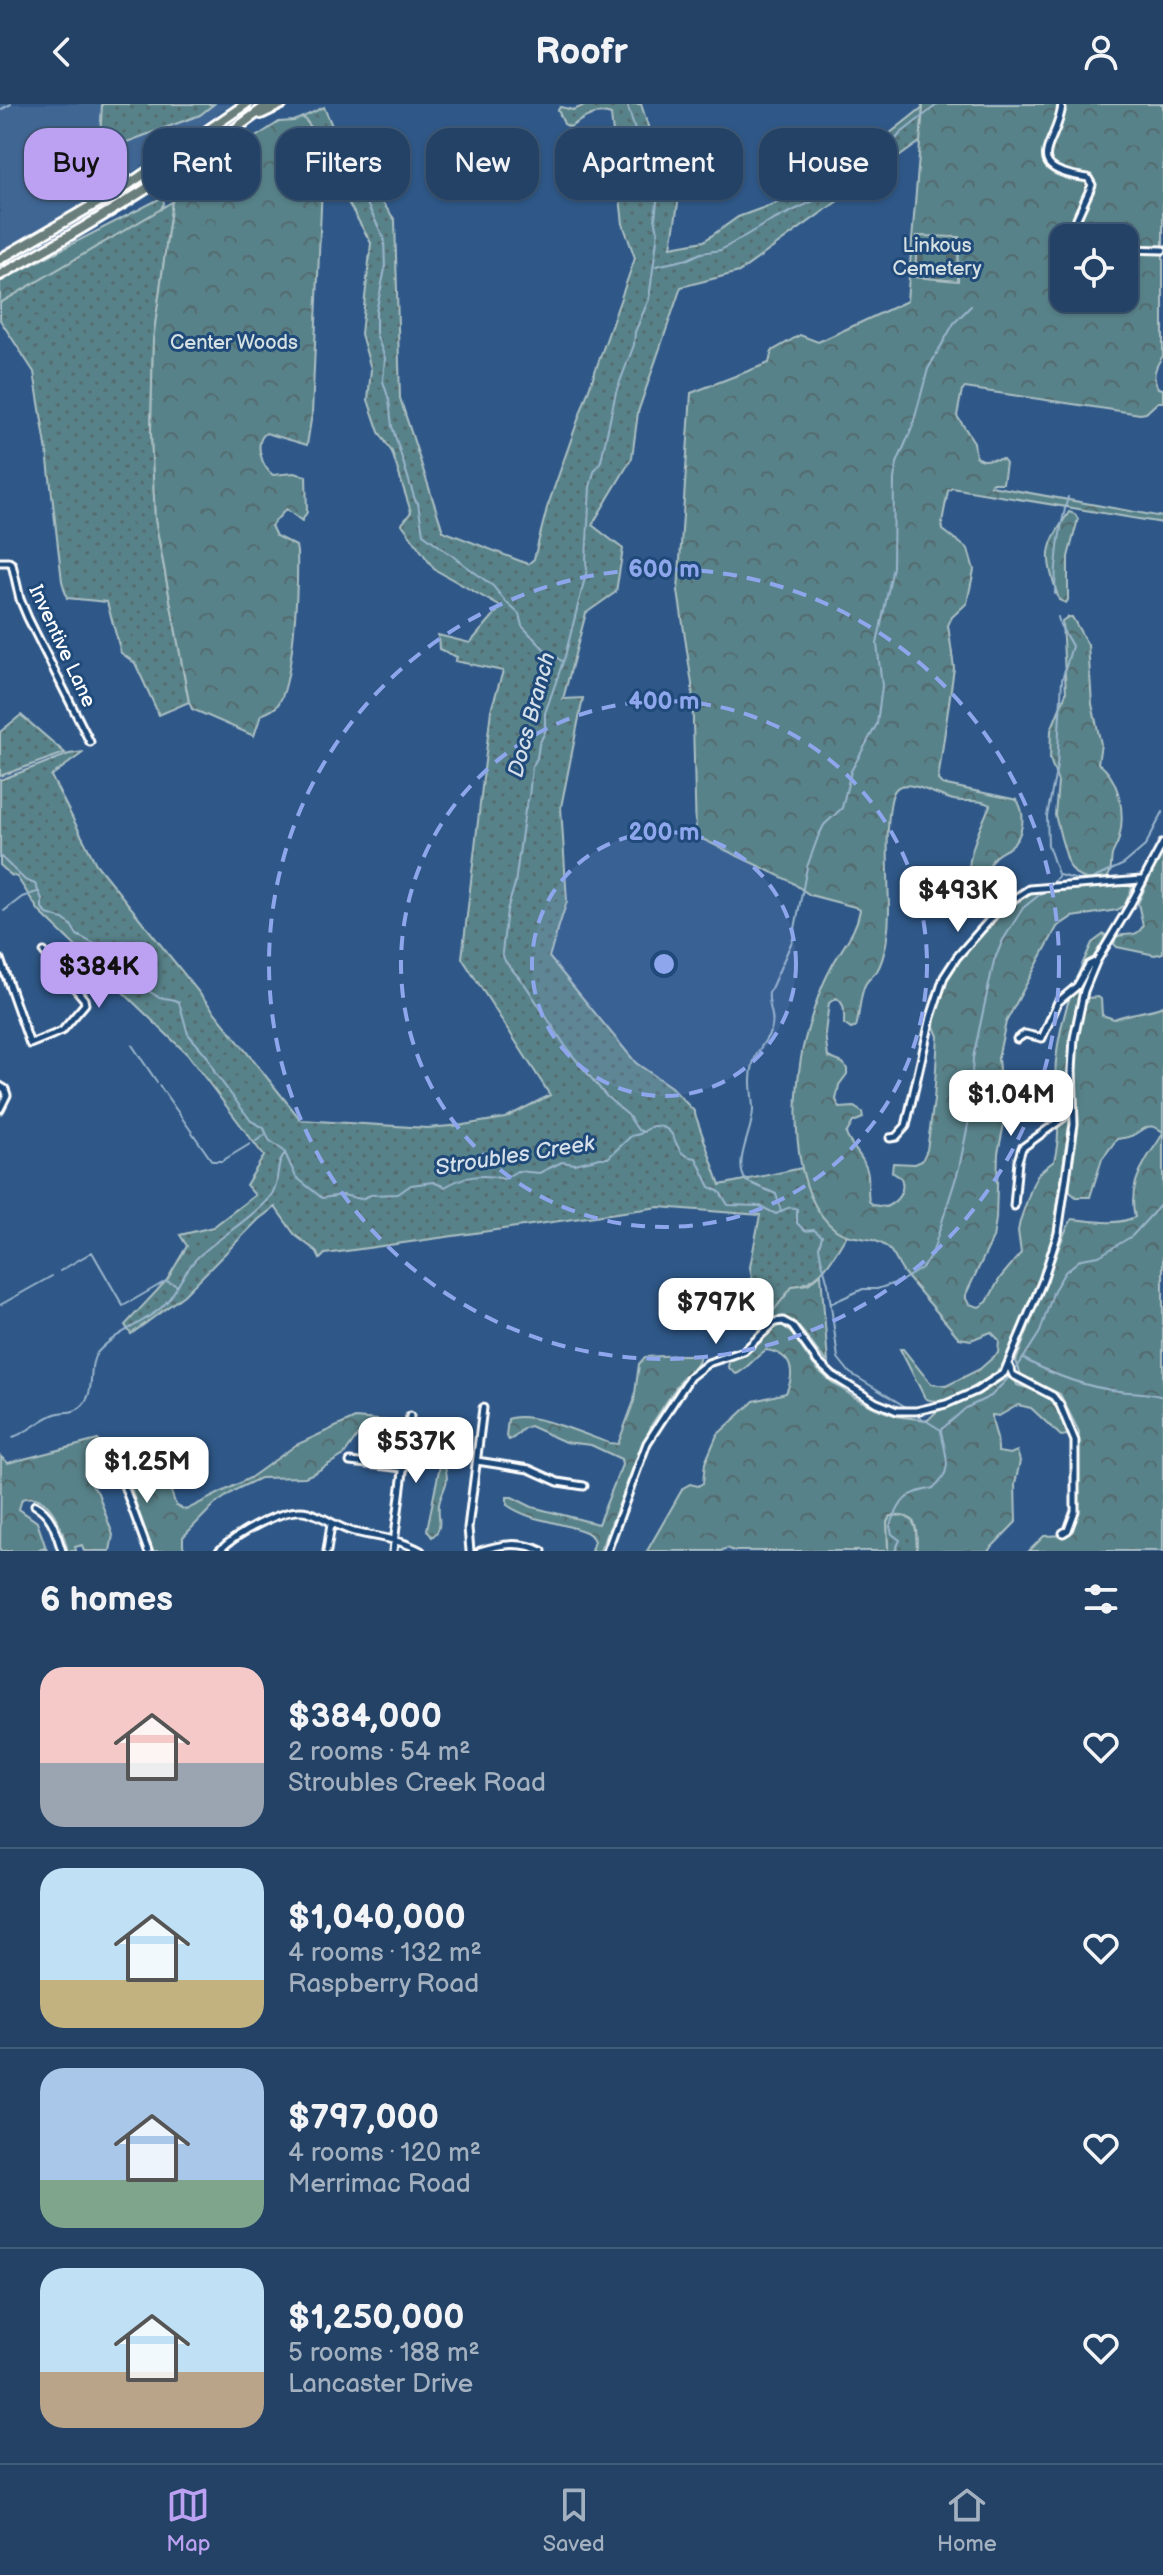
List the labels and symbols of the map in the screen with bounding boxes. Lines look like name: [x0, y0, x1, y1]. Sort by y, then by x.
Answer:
park label: Linkous Cemetery: [892, 234, 982, 281]
park label: Center Woods: [170, 331, 298, 355]
text: 600 m: [628, 555, 700, 584]
street label: Inventive Lane: [23, 581, 101, 711]
water label: Docs Branch: [502, 650, 562, 780]
text: 400 m: [629, 687, 700, 716]
text: 200 m: [629, 818, 699, 847]
pin: $493K: [902, 866, 1014, 934]
pin: $384K: [43, 942, 155, 1010]
centre of rings: [650, 950, 678, 978]
pin: $1.04M: [946, 1070, 1076, 1138]
water label: Stroubles Creek: [433, 1130, 598, 1182]
pin: $797K: [660, 1278, 772, 1346]
pin: $537K: [360, 1417, 472, 1485]
pin: $1.25M: [82, 1437, 212, 1505]

